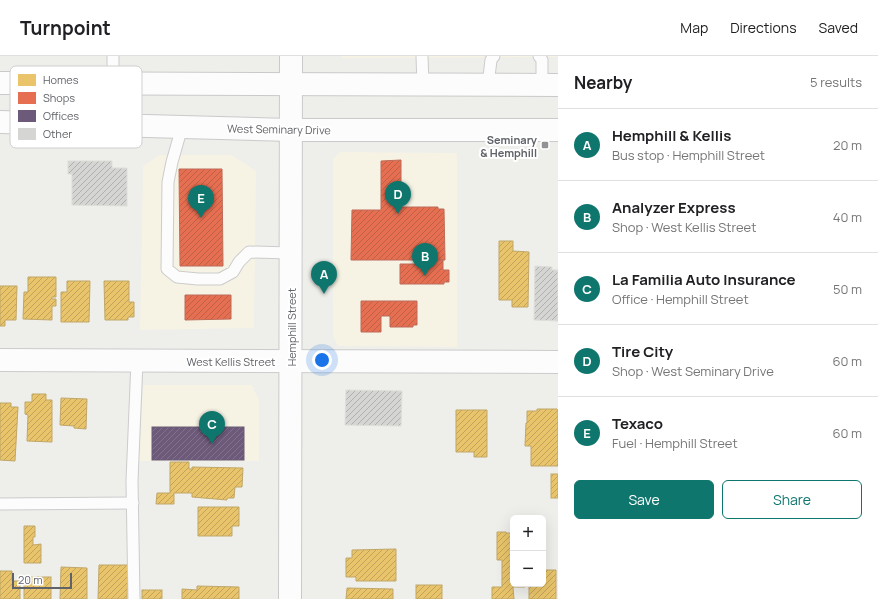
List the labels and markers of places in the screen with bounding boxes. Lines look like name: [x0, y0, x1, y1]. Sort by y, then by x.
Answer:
place label: Seminary & Hemphill: [480, 132, 538, 160]
marker: Seminary & Hemphill: [540, 140, 550, 150]
pin: D: [385, 181, 411, 214]
pin: E: [188, 185, 214, 218]
pin: B: [412, 243, 438, 276]
pin: A: [311, 261, 337, 294]
pin: C: [199, 411, 225, 444]

